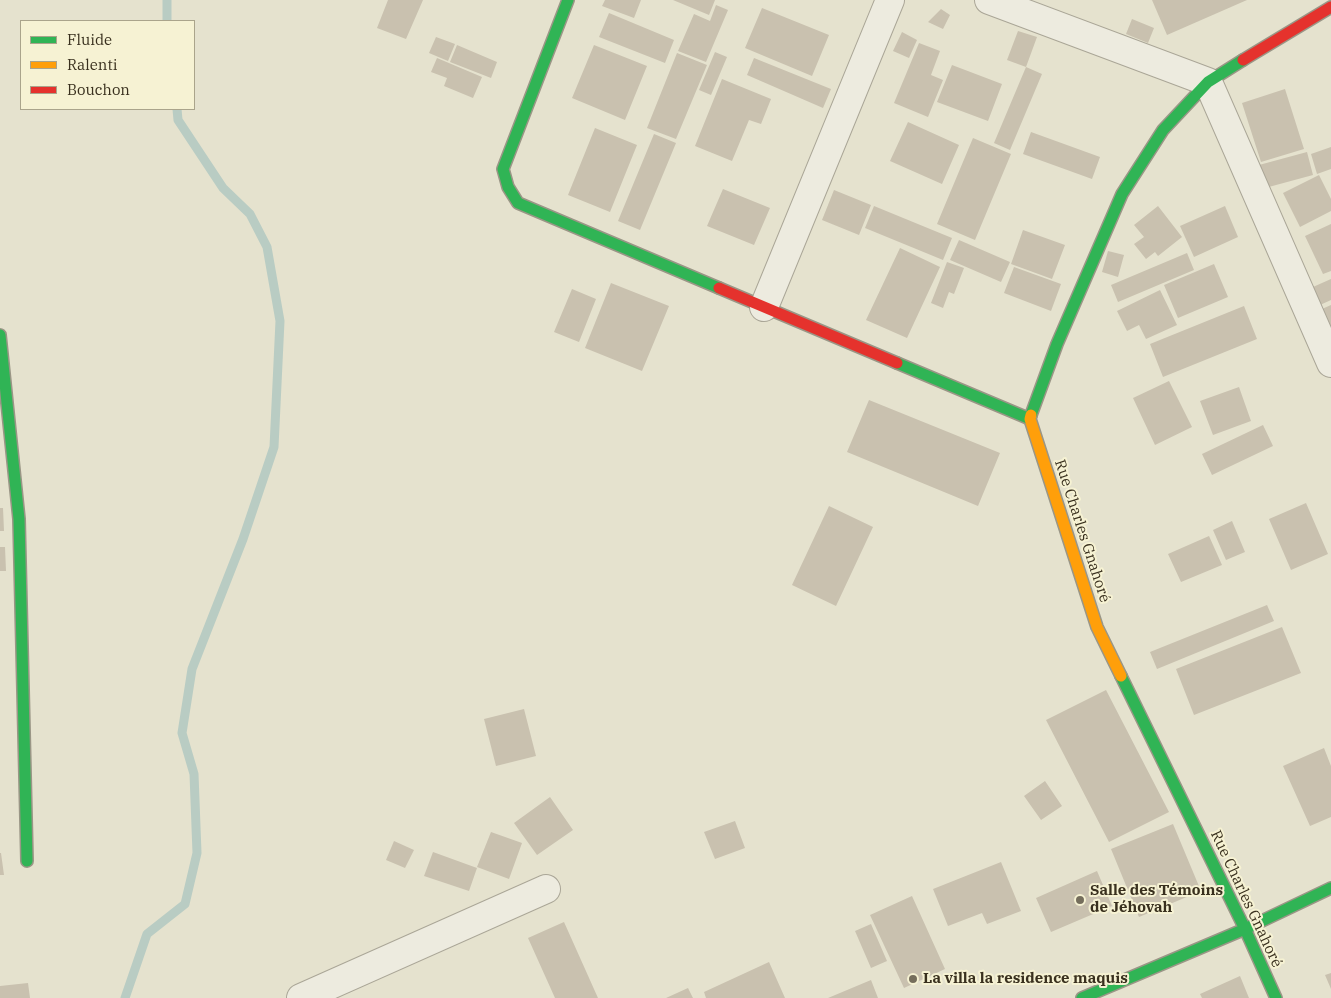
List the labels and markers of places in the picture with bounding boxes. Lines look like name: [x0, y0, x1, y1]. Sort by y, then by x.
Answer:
place label: Salle des Témoins de Jéhovah: [1090, 882, 1223, 917]
marker: Salle des Témoins de Jéhovah: [1074, 894, 1086, 906]
place label: La villa la residence maquis: [923, 970, 1128, 988]
marker: La villa la residence maquis: [907, 973, 919, 985]

